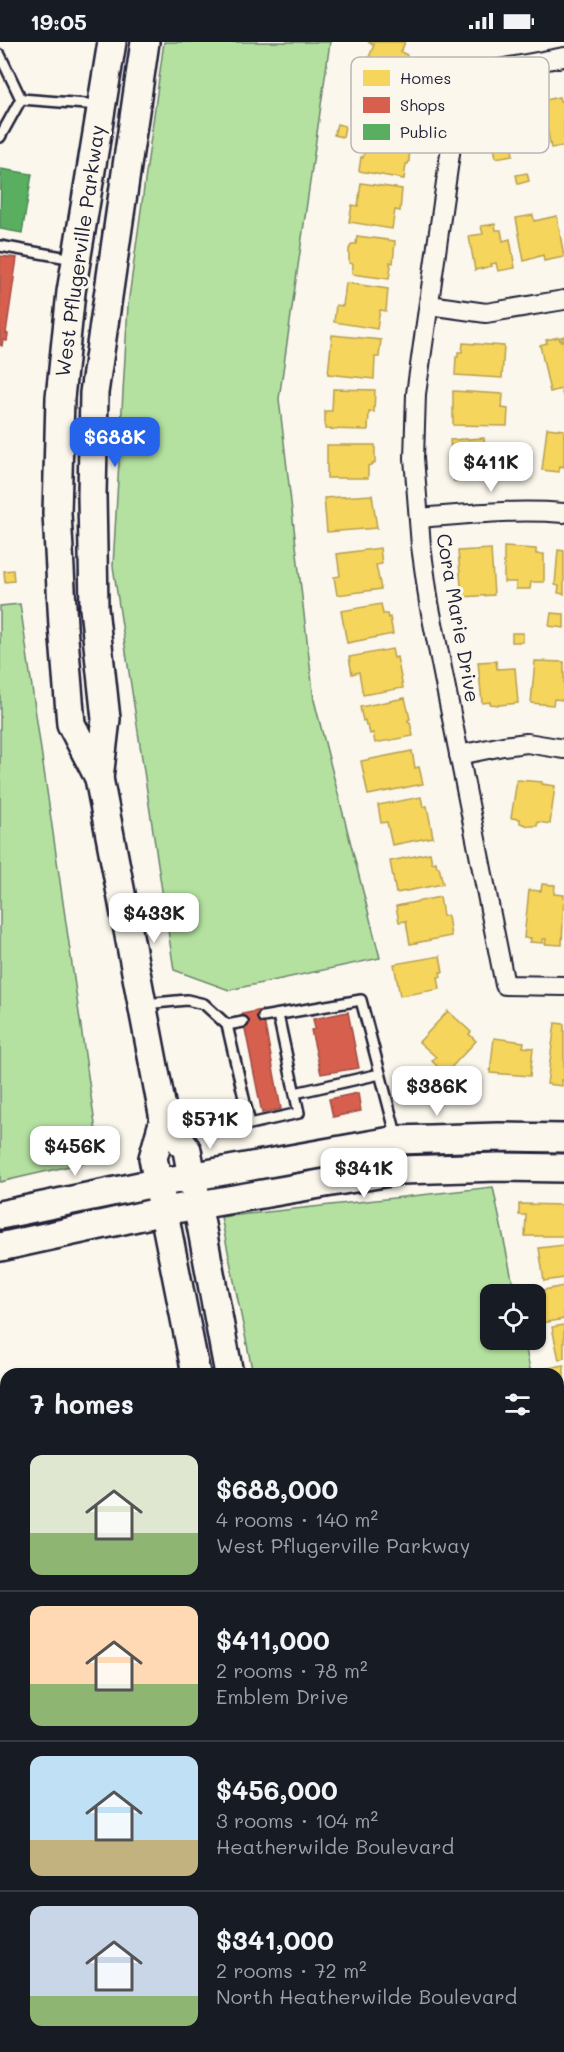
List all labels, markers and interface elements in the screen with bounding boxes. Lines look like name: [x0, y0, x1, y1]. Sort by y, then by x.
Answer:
text: 19:05: [30, 7, 87, 36]
legend: [351, 57, 549, 153]
text: Homes: [400, 67, 451, 88]
text: Shops: [400, 94, 445, 115]
text: Public: [400, 121, 447, 142]
street label: West Pflugerville Parkway: [48, 123, 110, 378]
pin: $688K: [73, 417, 157, 468]
text: $688K: [84, 423, 146, 449]
pin: $411K: [449, 442, 533, 493]
text: $411K: [463, 448, 519, 474]
street label: Cora Marie Drive: [431, 531, 487, 704]
pin: $433K: [112, 893, 196, 944]
text: $433K: [123, 899, 185, 925]
pin: $386K: [395, 1066, 479, 1117]
text: $386K: [406, 1072, 468, 1098]
pin: $571K: [168, 1099, 252, 1150]
text: $571K: [181, 1105, 239, 1131]
pin: $456K: [33, 1126, 117, 1177]
text: $456K: [44, 1132, 106, 1158]
pin: $341K: [322, 1148, 406, 1199]
text: $341K: [334, 1154, 394, 1180]
map controls: [480, 1284, 546, 1350]
button: locate: [480, 1284, 546, 1350]
text: 7 homes: [30, 1387, 134, 1421]
icon: filters: [501, 1388, 534, 1421]
text: $688,000: [216, 1472, 338, 1506]
icon: home: [78, 1479, 150, 1551]
text: 4 rooms · 140 m²: [216, 1506, 378, 1532]
text: West Pflugerville Parkway: [216, 1532, 470, 1558]
text: $411,000: [216, 1623, 330, 1657]
icon: home: [78, 1630, 150, 1702]
text: 2 rooms · 78 m²: [216, 1657, 368, 1683]
text: Emblem Drive: [216, 1683, 349, 1709]
text: $456,000: [216, 1773, 338, 1807]
icon: home: [78, 1780, 150, 1852]
text: 3 rooms · 104 m²: [216, 1807, 378, 1833]
text: Heatherwilde Boulevard: [216, 1833, 454, 1859]
text: $341,000: [216, 1923, 334, 1957]
icon: home: [78, 1930, 150, 2002]
text: 2 rooms · 72 m²: [216, 1957, 367, 1983]
text: North Heatherwilde Boulevard: [216, 1983, 517, 2009]

